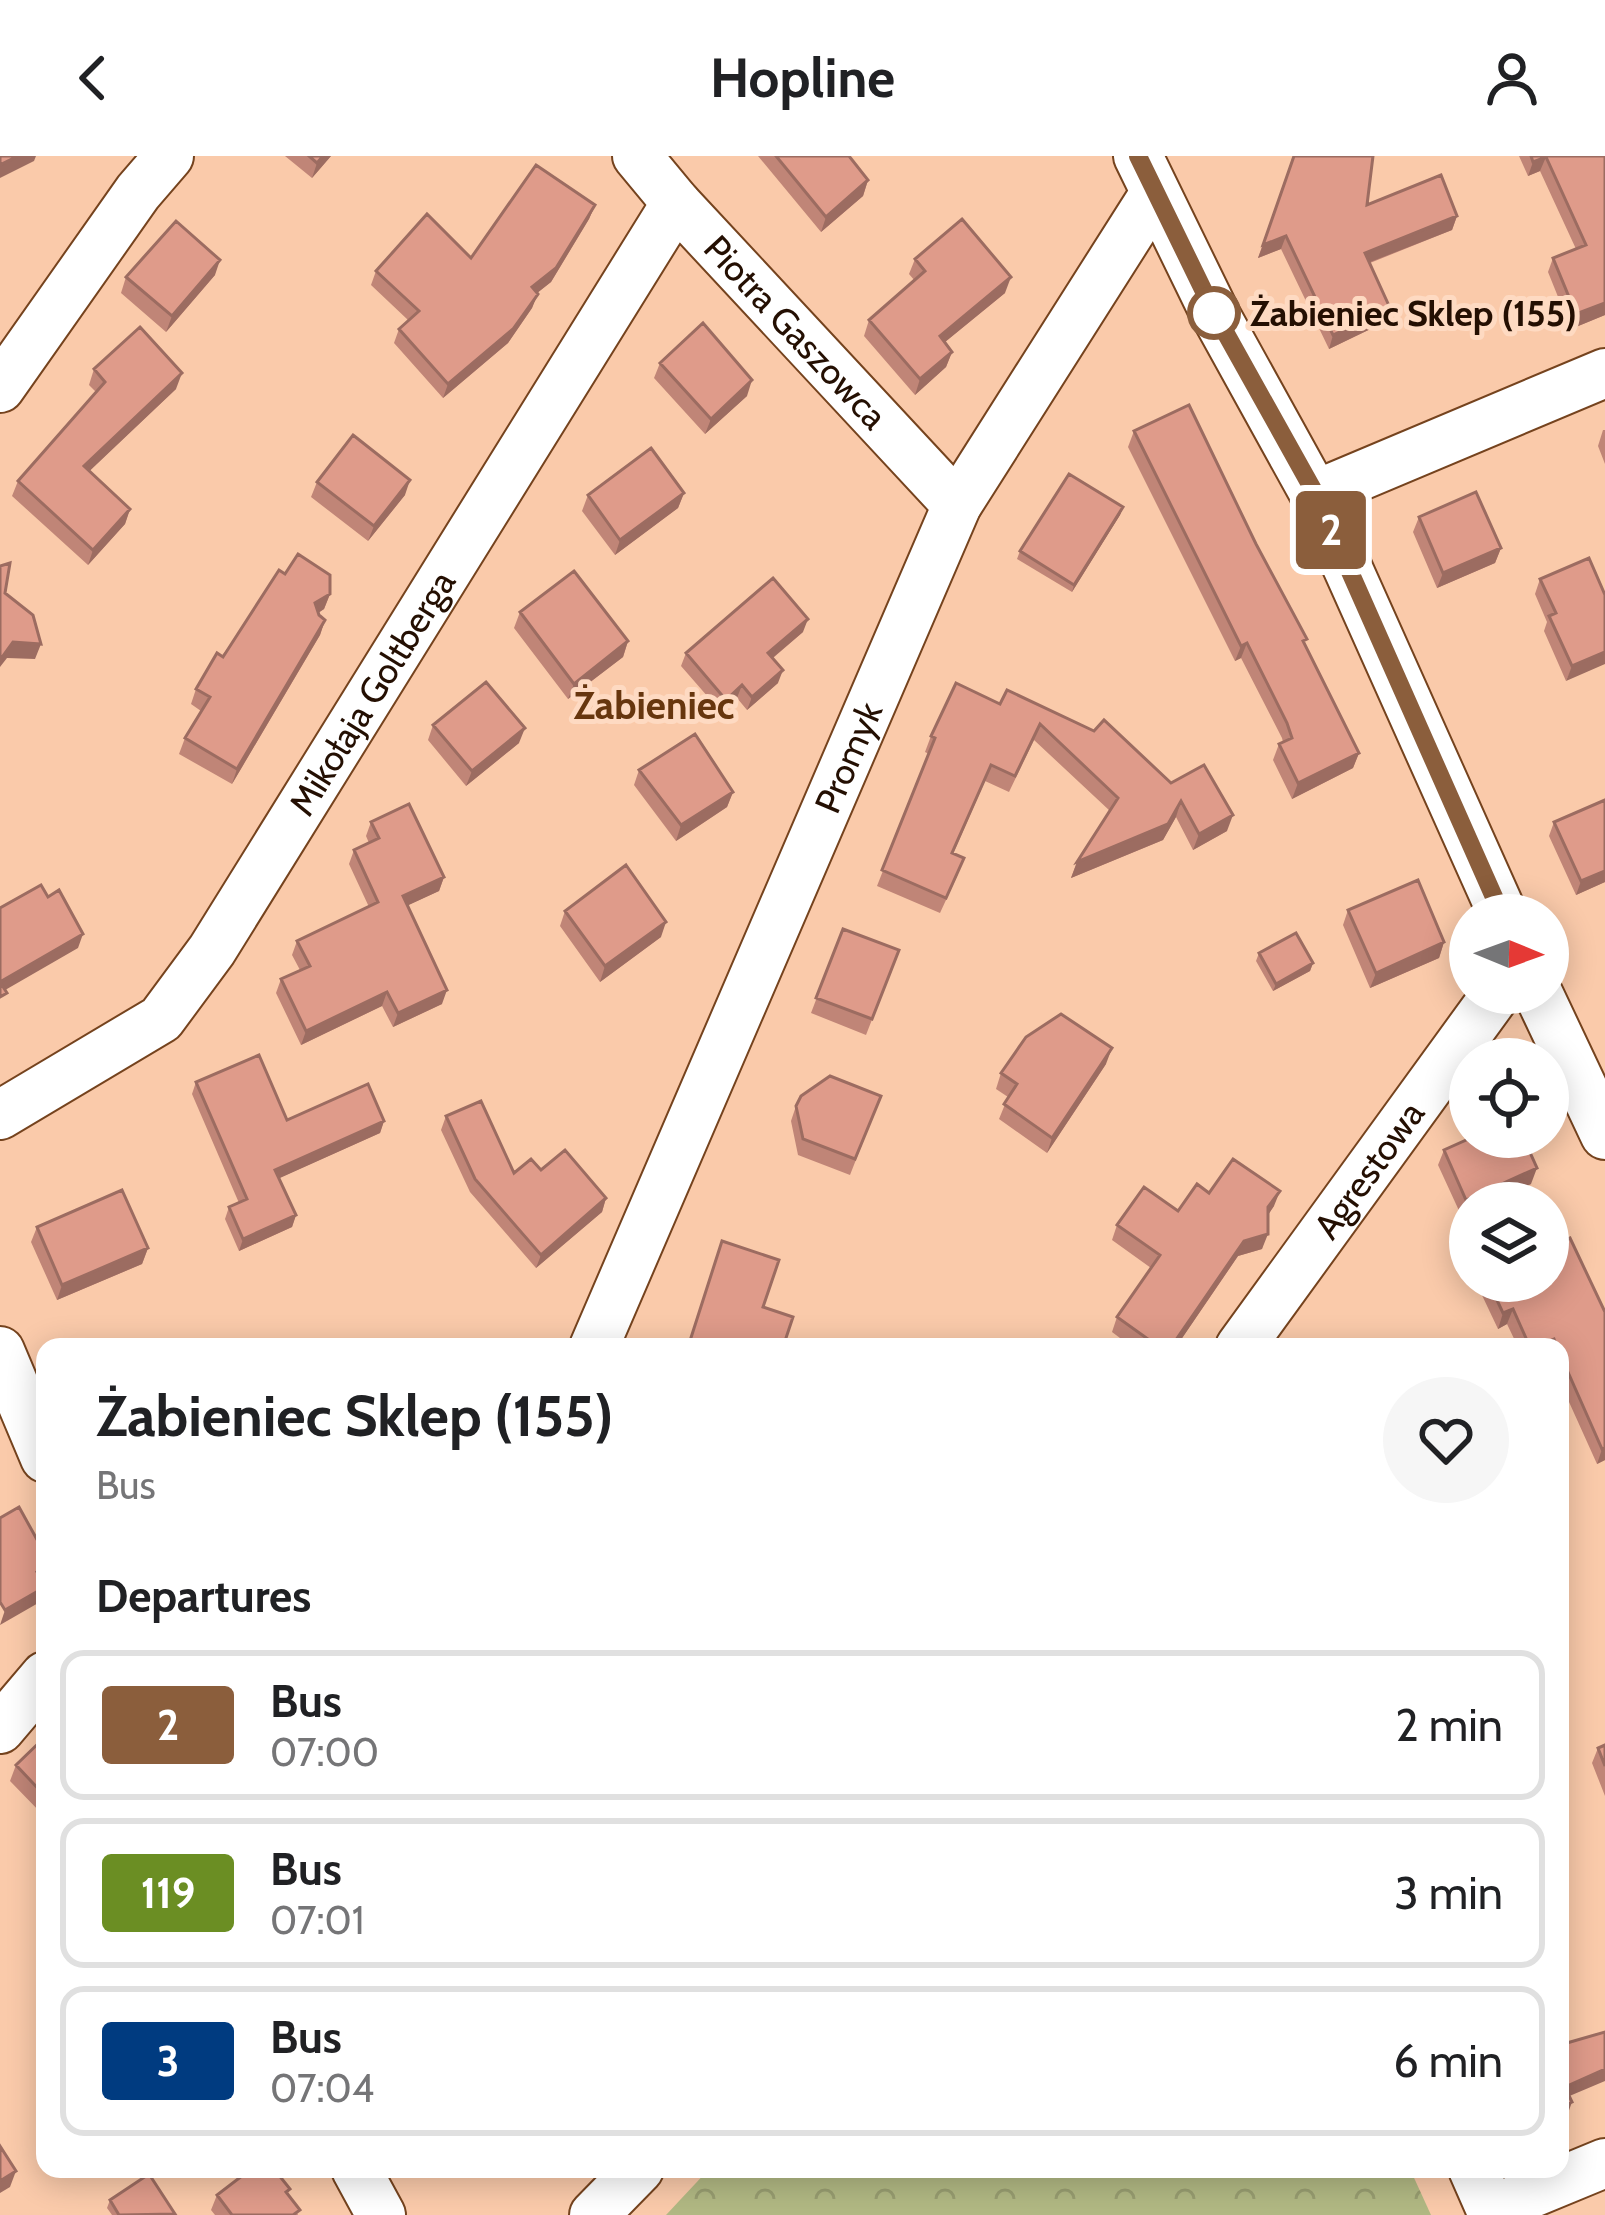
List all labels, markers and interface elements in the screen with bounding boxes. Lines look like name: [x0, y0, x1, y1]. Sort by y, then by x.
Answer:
icon: back: [60, 45, 126, 111]
text: Hopline: [710, 45, 895, 111]
icon: person: [1479, 45, 1545, 111]
street label: Piotra Gaszowca: [695, 226, 897, 438]
marker: Żabieniec Sklep (155): [1189, 288, 1239, 338]
place label: Żabieniec Sklep (155): [1250, 291, 1577, 335]
line badge: 2: [1292, 491, 1370, 569]
text: 2: [1320, 504, 1342, 556]
street label: Mikołaja Goltberga: [279, 562, 464, 823]
district label: Żabieniec: [573, 681, 735, 729]
street label: Promyk: [805, 694, 892, 820]
north arrow: [1449, 894, 1569, 1014]
map controls: [1449, 894, 1569, 1302]
button: locate: [1449, 1038, 1569, 1158]
street label: Agrestowa: [1304, 1093, 1433, 1247]
button: layers: [1449, 1182, 1569, 1302]
button: heart: [1383, 1377, 1509, 1503]
text: Żabieniec Sklep (155): [96, 1381, 613, 1450]
text: Bus: [96, 1461, 156, 1509]
text: Departures: [96, 1569, 311, 1623]
text: Bus: [270, 1674, 342, 1728]
text: 2 min: [1395, 1698, 1503, 1752]
text: 2: [157, 1699, 179, 1751]
text: 07:00: [270, 1728, 379, 1776]
text: Bus: [270, 1842, 342, 1896]
text: 3 min: [1394, 1866, 1503, 1920]
text: 119: [141, 1867, 195, 1919]
text: 07:01: [270, 1896, 364, 1944]
text: Bus: [270, 2010, 342, 2064]
text: 6 min: [1393, 2034, 1503, 2088]
text: 3: [157, 2035, 179, 2087]
text: 07:04: [270, 2064, 374, 2112]

